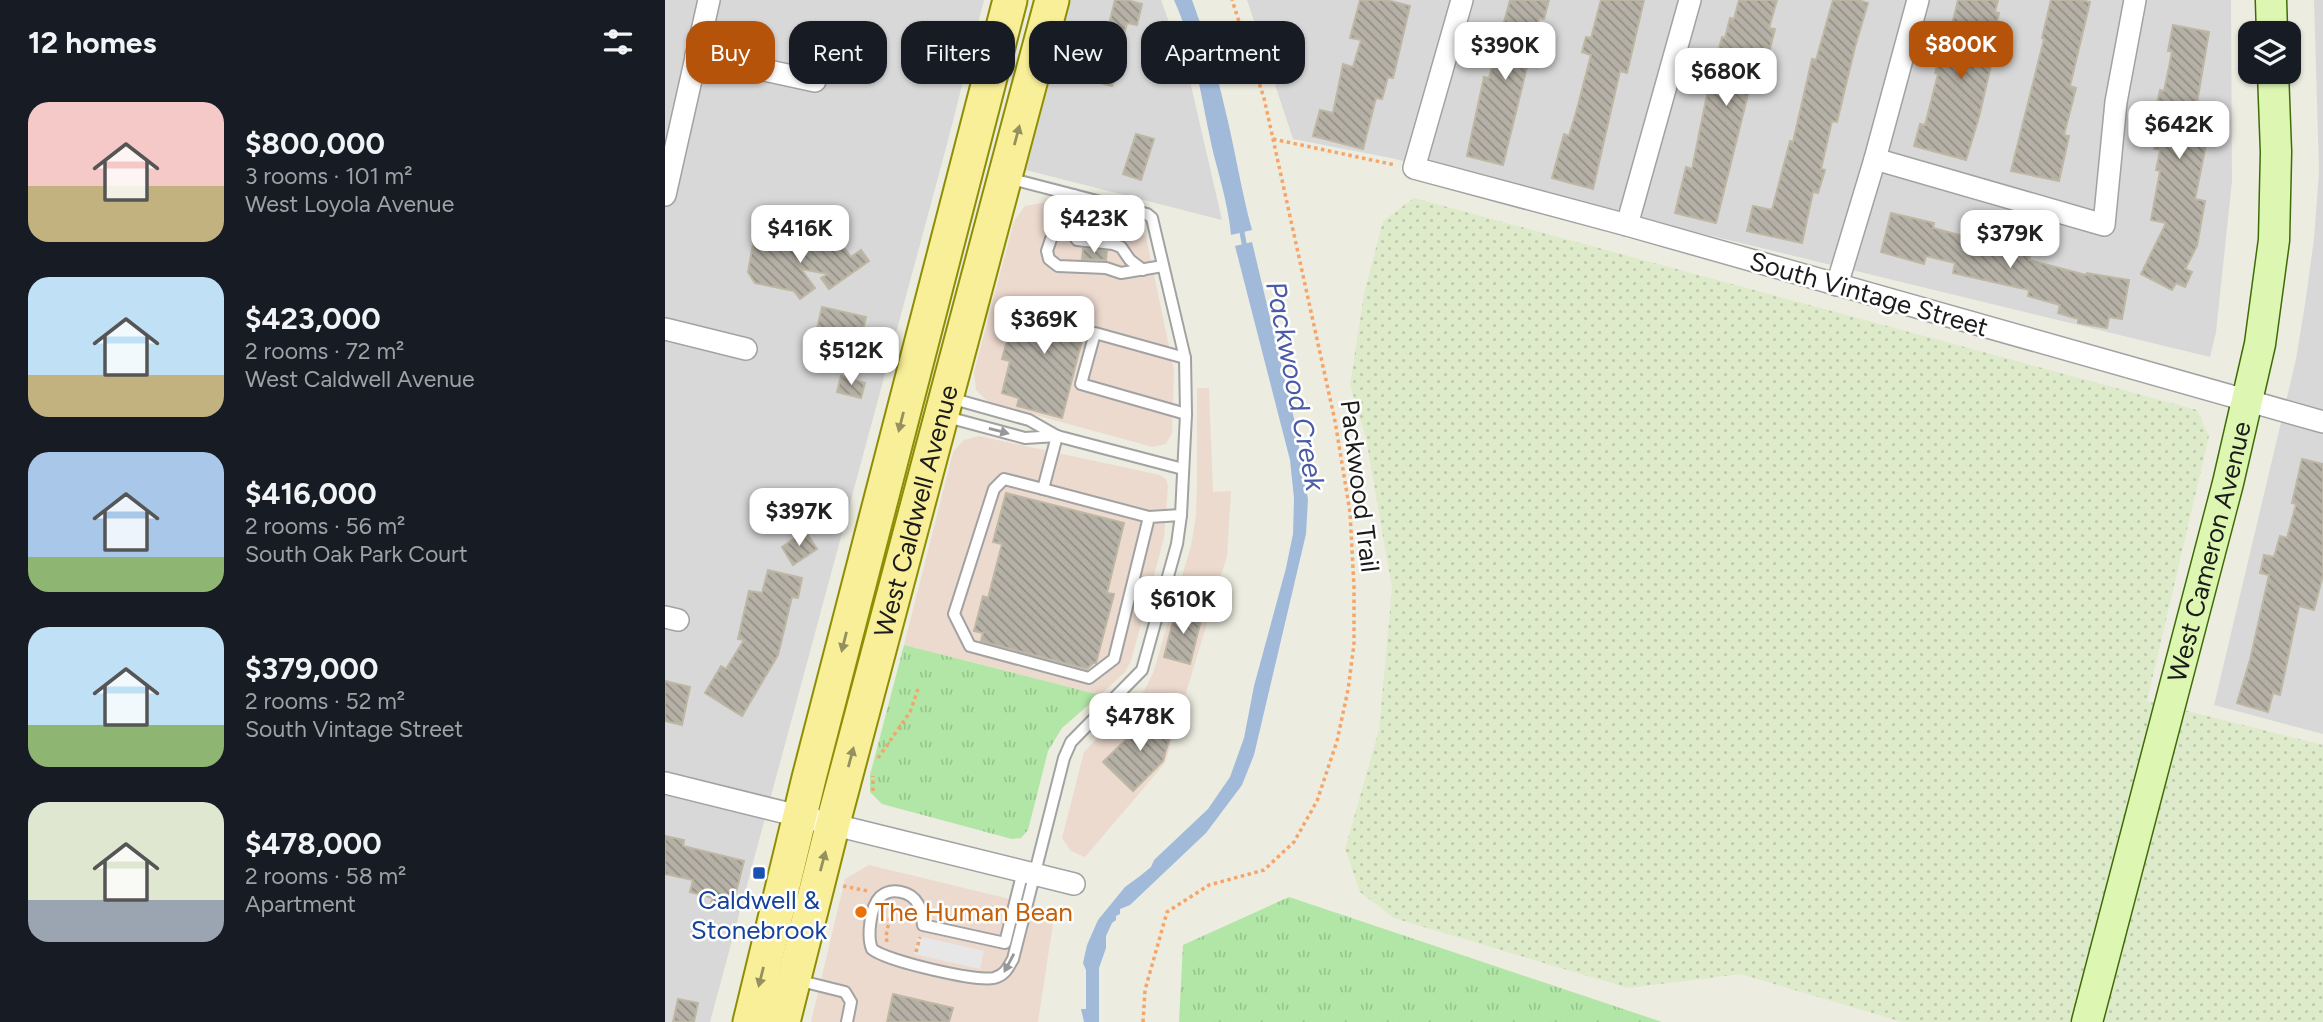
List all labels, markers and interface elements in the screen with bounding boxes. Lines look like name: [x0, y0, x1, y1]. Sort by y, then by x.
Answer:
chip: Buy: [686, 21, 775, 84]
chip: Rent: [789, 21, 887, 84]
chip: Filters: [901, 21, 1015, 84]
chip: New: [1029, 21, 1127, 84]
chip: Apartment: [1141, 21, 1305, 84]
map controls: [2238, 21, 2301, 84]
button: layers: [2238, 21, 2301, 84]
pin: $390K: [1456, 22, 1554, 82]
pin: $800K: [1912, 22, 2010, 81]
icon: filters: [599, 23, 637, 61]
text: 12 homes: [28, 24, 156, 61]
text: $800K: [1925, 30, 1997, 58]
text: $390K: [1470, 31, 1540, 59]
pin: $680K: [1677, 48, 1775, 108]
text: $680K: [1691, 57, 1761, 85]
pin: $642K: [2130, 102, 2228, 161]
text: $642K: [2144, 110, 2214, 138]
one-way arrow: [1012, 124, 1023, 146]
text: $800,000: [245, 125, 385, 162]
icon: home: [84, 130, 168, 214]
text: 3 rooms · 101 m²: [245, 162, 412, 190]
text: West Loyola Avenue: [245, 190, 454, 218]
pin: $423K: [1045, 196, 1143, 255]
text: $423K: [1060, 204, 1128, 232]
pin: $416K: [751, 205, 849, 265]
pin: $379K: [1961, 210, 2059, 270]
text: $416K: [767, 214, 833, 242]
text: $379K: [1977, 219, 2043, 247]
street label: South Vintage Street: [1746, 245, 1992, 343]
water label: Packwood Creek: [1259, 278, 1333, 495]
pin: $369K: [995, 296, 1093, 356]
text: $423,000: [245, 300, 381, 337]
icon: home: [84, 305, 168, 389]
text: $369K: [1010, 305, 1078, 333]
pin: $512K: [802, 328, 900, 387]
text: $512K: [819, 336, 883, 364]
text: 2 rooms · 72 m²: [245, 337, 404, 365]
text: West Caldwell Avenue: [245, 365, 475, 393]
street label: West Caldwell Avenue: [867, 381, 965, 641]
street label: Packwood Trail: [1334, 398, 1386, 574]
one-way arrow: [895, 411, 906, 433]
street label: West Cameron Avenue: [2161, 418, 2258, 685]
one-way arrow: [988, 426, 1010, 437]
text: $416,000: [245, 475, 377, 512]
icon: home: [84, 480, 168, 564]
pin: $397K: [750, 489, 848, 548]
text: $397K: [766, 497, 832, 525]
text: 2 rooms · 56 m²: [245, 512, 405, 540]
text: South Oak Park Court: [245, 540, 468, 568]
pin: $610K: [1134, 576, 1232, 636]
text: $610K: [1150, 585, 1216, 613]
one-way arrow: [838, 631, 849, 653]
text: $379,000: [245, 650, 378, 687]
icon: home: [84, 655, 168, 739]
text: 2 rooms · 52 m²: [245, 687, 405, 715]
pin: $478K: [1091, 694, 1189, 753]
text: $478K: [1105, 702, 1175, 730]
text: South Vintage Street: [245, 715, 463, 743]
one-way arrow: [846, 746, 857, 768]
text: $478,000: [245, 825, 382, 862]
icon: home: [84, 830, 168, 914]
one-way arrow: [818, 849, 829, 871]
text: 2 rooms · 58 m²: [245, 862, 406, 890]
marker: Caldwell & Stonebrook: [751, 865, 767, 881]
place label: Caldwell & Stonebrook: [691, 884, 828, 946]
text: Apartment: [245, 890, 356, 918]
place label: The Human Bean: [875, 896, 1073, 928]
marker: The Human Bean: [853, 904, 869, 920]
one-way arrow: [1004, 953, 1016, 973]
one-way arrow: [755, 966, 766, 988]

